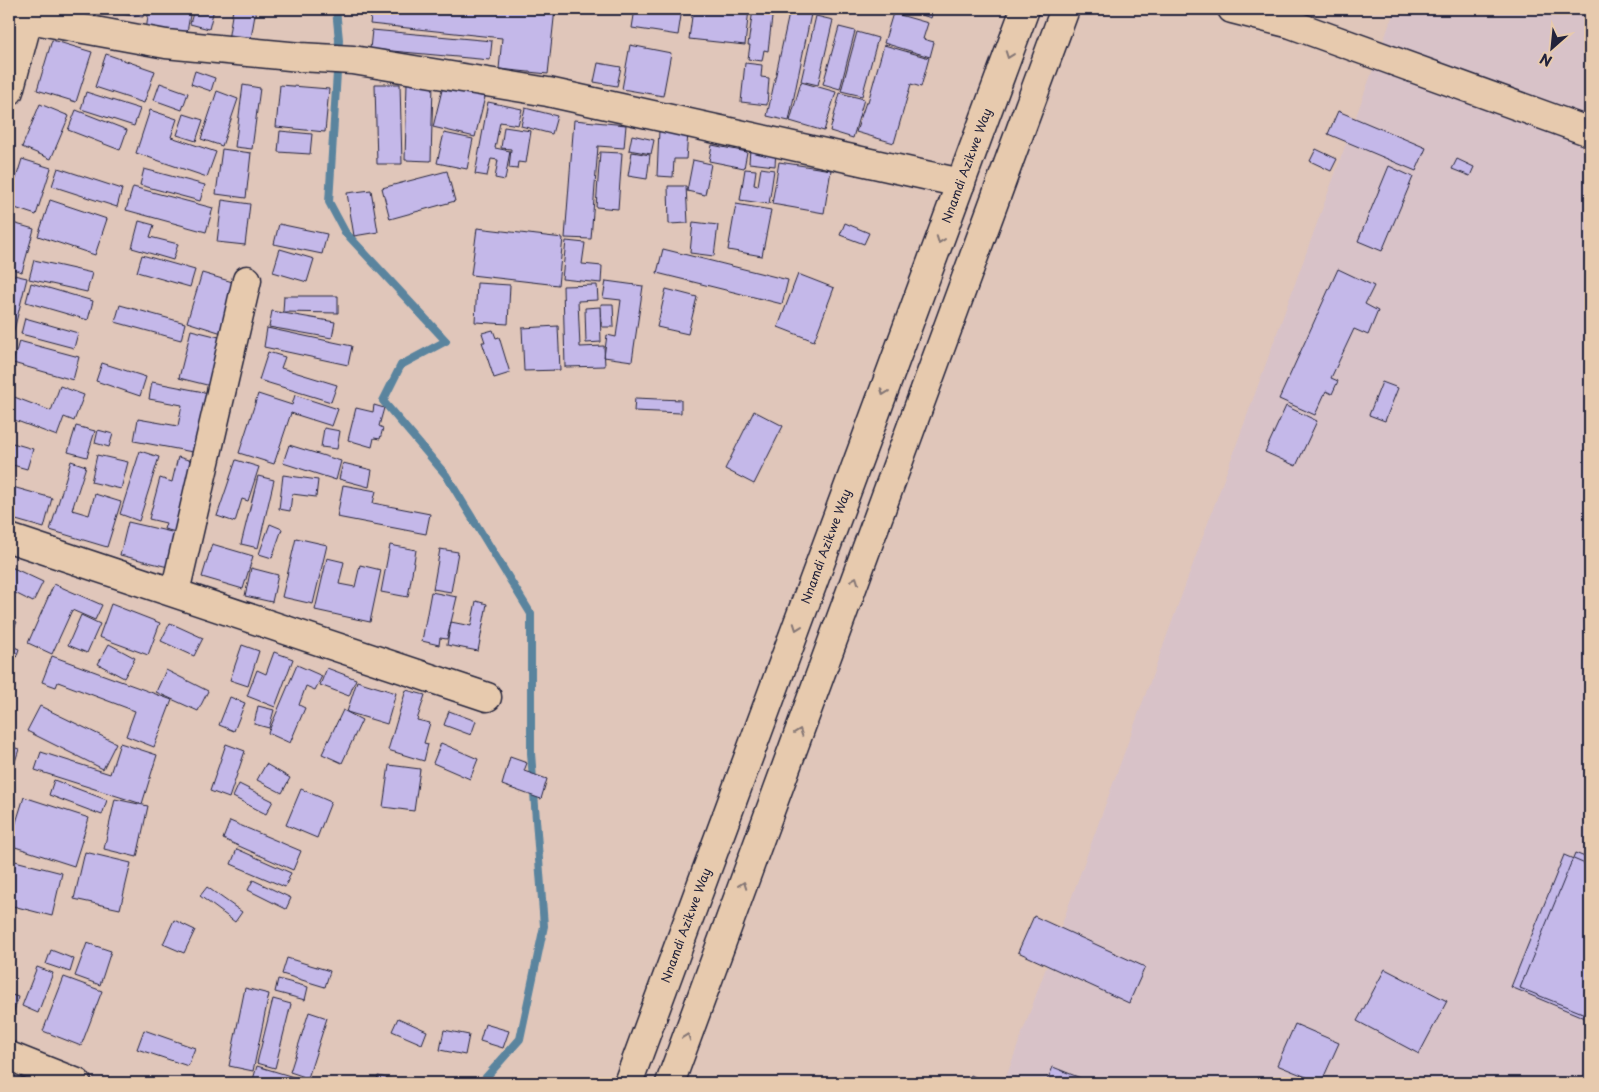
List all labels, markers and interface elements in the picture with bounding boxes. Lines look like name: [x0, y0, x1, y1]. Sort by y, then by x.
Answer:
north arrow: [1526, 22, 1576, 72]
text: N: [1536, 48, 1556, 72]
one-way arrow: [1005, 50, 1015, 58]
street label: Nnamdi Azikwe Way: [937, 105, 996, 225]
one-way arrow: [936, 235, 946, 244]
one-way arrow: [880, 387, 890, 396]
street label: Nnamdi Azikwe Way: [796, 486, 855, 606]
one-way arrow: [849, 576, 859, 585]
one-way arrow: [793, 622, 803, 630]
one-way arrow: [793, 729, 803, 737]
street label: Nnamdi Azikwe Way: [656, 865, 715, 985]
one-way arrow: [737, 881, 747, 890]
one-way arrow: [681, 1034, 691, 1042]

